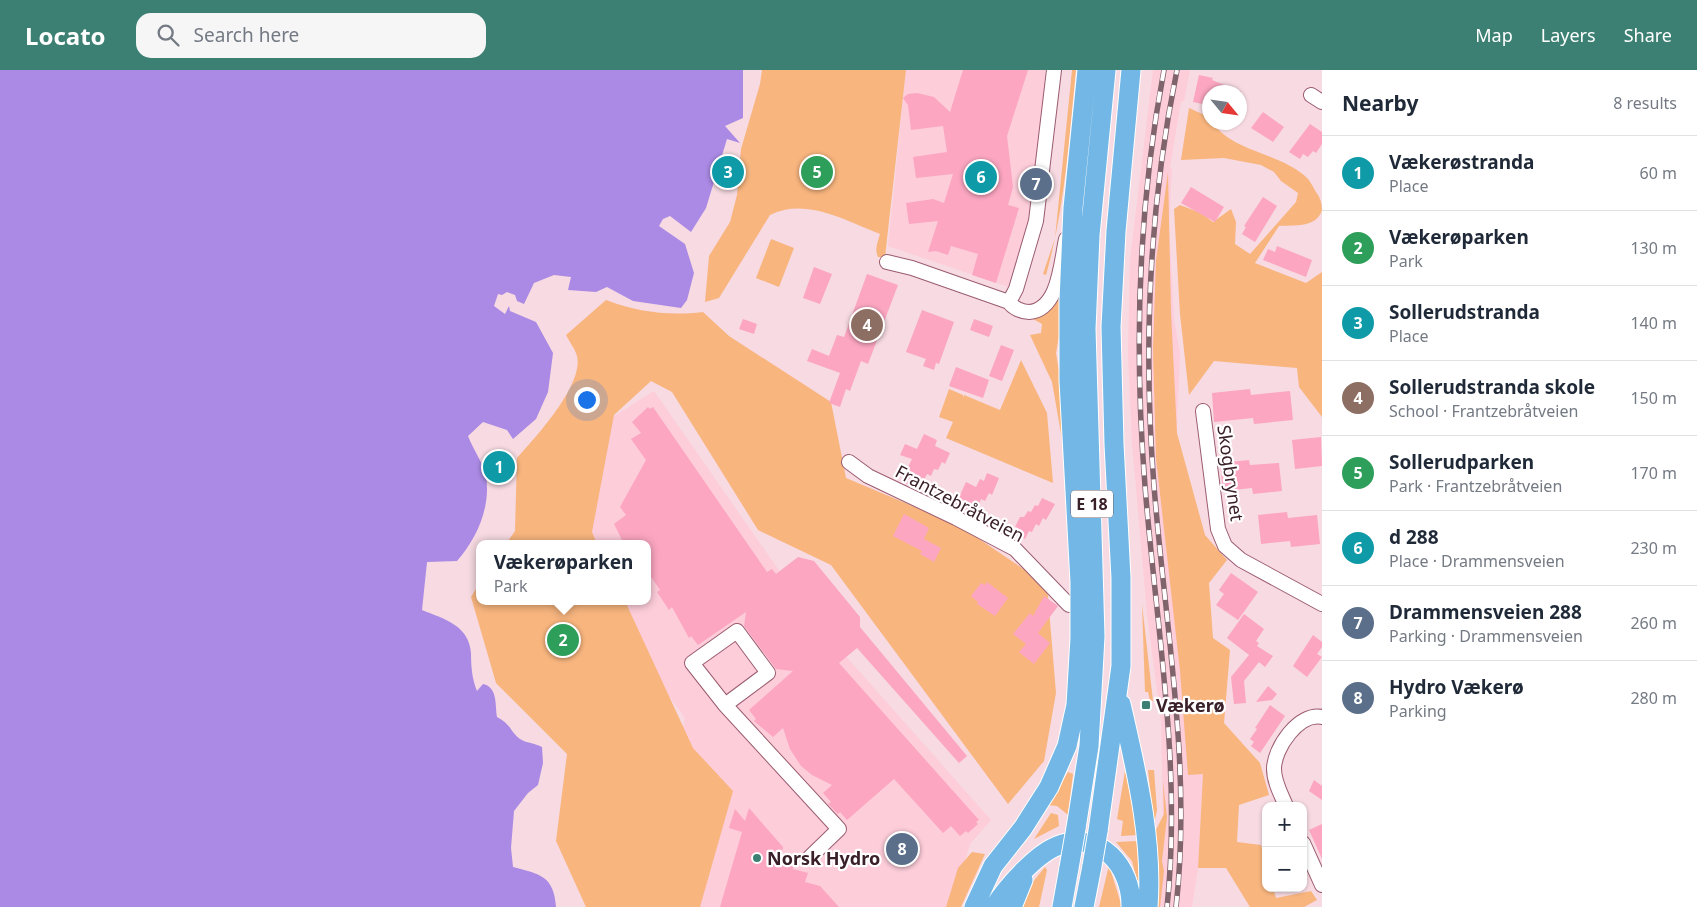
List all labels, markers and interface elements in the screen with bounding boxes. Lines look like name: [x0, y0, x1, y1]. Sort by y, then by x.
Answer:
search box: [136, 13, 486, 58]
text: Locato: [25, 19, 106, 52]
icon: search: [154, 21, 182, 49]
text: Search here: [194, 22, 299, 48]
text: Map: [1475, 23, 1513, 47]
text: Layers: [1541, 23, 1596, 47]
text: Share: [1624, 23, 1672, 47]
north arrow: [1202, 85, 1247, 130]
text: Nearby: [1342, 89, 1418, 117]
text: 8 results: [1613, 92, 1677, 114]
text: Vækerøstranda: [1389, 149, 1534, 175]
pin: 3: [712, 153, 744, 191]
pin: 5: [801, 153, 833, 191]
pin: 6: [965, 158, 997, 196]
text: 1: [1353, 162, 1363, 184]
text: 60 m: [1640, 162, 1677, 184]
pin: 7: [1020, 165, 1052, 203]
text: Place: [1389, 175, 1429, 197]
text: Vækerøparken: [1389, 224, 1529, 250]
text: 2: [1353, 237, 1363, 259]
text: 130 m: [1630, 237, 1677, 259]
text: Park: [1389, 250, 1423, 272]
text: Sollerudstranda: [1389, 299, 1540, 325]
pin: 4: [851, 306, 883, 344]
text: 3: [1353, 312, 1363, 334]
text: 140 m: [1630, 312, 1677, 334]
text: Place: [1389, 325, 1429, 347]
text: Sollerudstranda skole: [1389, 374, 1595, 400]
your location: [574, 387, 600, 413]
text: 4: [1353, 387, 1363, 409]
text: 150 m: [1630, 387, 1677, 409]
text: School · Frantzebråtveien: [1389, 400, 1578, 422]
street label: Skogbrynet: [1212, 423, 1250, 523]
pin: 1: [483, 448, 515, 486]
text: Sollerudparken: [1389, 449, 1534, 475]
street label: Frantzebråtveien: [891, 459, 1029, 547]
text: 5: [1353, 462, 1363, 484]
text: 170 m: [1630, 462, 1677, 484]
text: Park · Frantzebråtveien: [1389, 475, 1562, 497]
road number: E 18: [1071, 490, 1113, 518]
text: d 288: [1389, 524, 1439, 550]
text: 6: [1353, 537, 1363, 559]
text: 230 m: [1630, 537, 1677, 559]
popup: [476, 540, 651, 605]
text: Vækerøparken: [494, 549, 633, 575]
text: Place · Drammensveien: [1389, 550, 1565, 572]
text: Park: [494, 575, 527, 597]
text: Drammensveien 288: [1389, 599, 1582, 625]
text: 7: [1353, 612, 1363, 634]
text: 260 m: [1630, 612, 1677, 634]
pin: 2: [547, 621, 579, 659]
text: Parking · Drammensveien: [1389, 625, 1583, 647]
text: Hydro Vækerø: [1389, 674, 1524, 700]
text: 8: [1353, 687, 1363, 709]
text: 280 m: [1630, 687, 1677, 709]
place label: Vækerø: [1156, 693, 1225, 717]
marker: Vækerø: [1140, 699, 1152, 711]
text: Parking: [1389, 700, 1447, 722]
map controls: [1262, 802, 1307, 892]
button: +: [1262, 802, 1307, 847]
pin: 8: [886, 830, 918, 868]
place label: Norsk Hydro: [767, 846, 880, 870]
button: −: [1262, 847, 1307, 892]
marker: Norsk Hydro: [751, 852, 763, 864]

